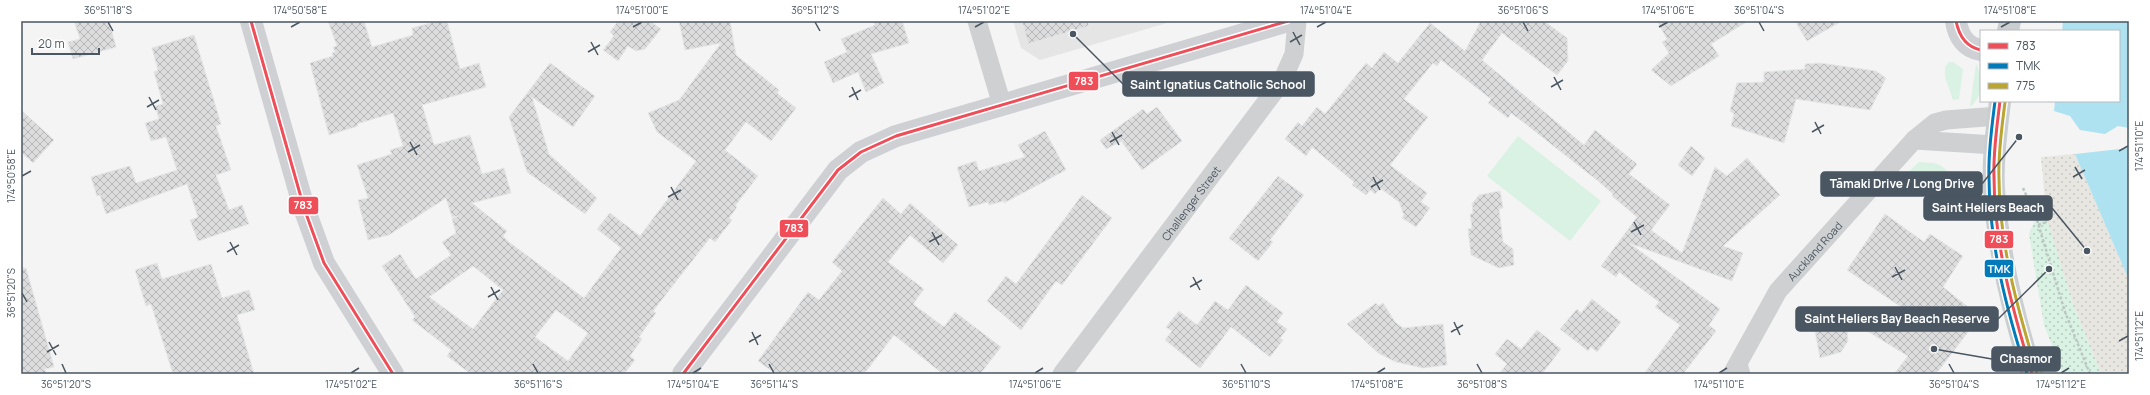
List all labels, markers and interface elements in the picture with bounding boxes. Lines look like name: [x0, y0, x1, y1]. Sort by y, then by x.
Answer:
text: 36°51'18"S: [84, 3, 132, 17]
text: 174°50'58"E: [273, 3, 327, 17]
text: 174°51'00"E: [616, 3, 669, 17]
text: 36°51'12"S: [791, 3, 839, 17]
text: 174°51'02"E: [958, 3, 1010, 17]
text: 174°51'04"E: [1300, 3, 1352, 17]
text: 36°51'06"S: [1498, 3, 1548, 17]
text: 174°51'06"E: [1642, 3, 1695, 17]
text: 36°51'04"S: [1734, 3, 1784, 17]
text: 174°51'08"E: [1984, 3, 2036, 17]
scale bar: [32, 30, 99, 56]
legend: [1980, 30, 2120, 102]
text: 20 m: [38, 35, 65, 52]
text: 783: [2016, 37, 2036, 54]
text: TMK: [2016, 57, 2041, 74]
line badge: 783: [1068, 71, 1099, 91]
callout: Saint Ignatius Catholic School: [1123, 72, 1314, 96]
text: 783: [1074, 73, 1094, 88]
text: Saint Ignatius Catholic School: [1130, 76, 1306, 93]
text: 775: [2016, 77, 2035, 94]
text: 174°51'10"E: [2132, 121, 2146, 171]
text: 174°50'58"E: [4, 149, 18, 203]
street label: Challenger Street: [1157, 162, 1224, 243]
callout: Tāmaki Drive / Long Drive: [1821, 172, 1982, 196]
text: Tāmaki Drive / Long Drive: [1830, 175, 1974, 192]
line badge: 783: [288, 196, 319, 215]
callout: Saint Heliers Beach: [1924, 196, 2052, 220]
text: 783: [293, 197, 313, 212]
text: Saint Heliers Beach: [1932, 199, 2044, 216]
street label: Auckland Road: [1783, 218, 1845, 284]
line badge: 783: [779, 219, 809, 238]
text: 783: [784, 220, 804, 235]
line badge: 783: [1984, 230, 2014, 249]
text: 783: [1989, 231, 2009, 246]
line badge: TMK: [1984, 259, 2014, 278]
text: TMK: [1987, 261, 2011, 276]
text: 36°51'20"S: [4, 268, 18, 318]
callout: Saint Heliers Bay Beach Reserve: [1796, 307, 1998, 331]
text: Saint Heliers Bay Beach Reserve: [1804, 310, 1990, 327]
text: 174°51'12"E: [2132, 311, 2146, 361]
callout: Chasmor: [1992, 347, 2060, 371]
text: Chasmor: [2000, 350, 2053, 367]
text: 36°51'20"S: [41, 377, 91, 391]
text: 174°51'02"E: [325, 377, 377, 391]
text: 36°51'16"S: [514, 377, 562, 391]
text: 174°51'04"E: [667, 377, 719, 391]
text: 36°51'14"S: [750, 377, 798, 391]
text: 174°51'06"E: [1009, 377, 1062, 391]
text: 36°51'10"S: [1222, 377, 1270, 391]
text: 174°51'08"E: [1351, 377, 1403, 391]
text: 36°51'08"S: [1457, 377, 1507, 391]
text: 174°51'10"E: [1694, 377, 1744, 391]
text: 36°51'04"S: [1929, 377, 1979, 391]
text: 174°51'12"E: [2036, 377, 2086, 391]

